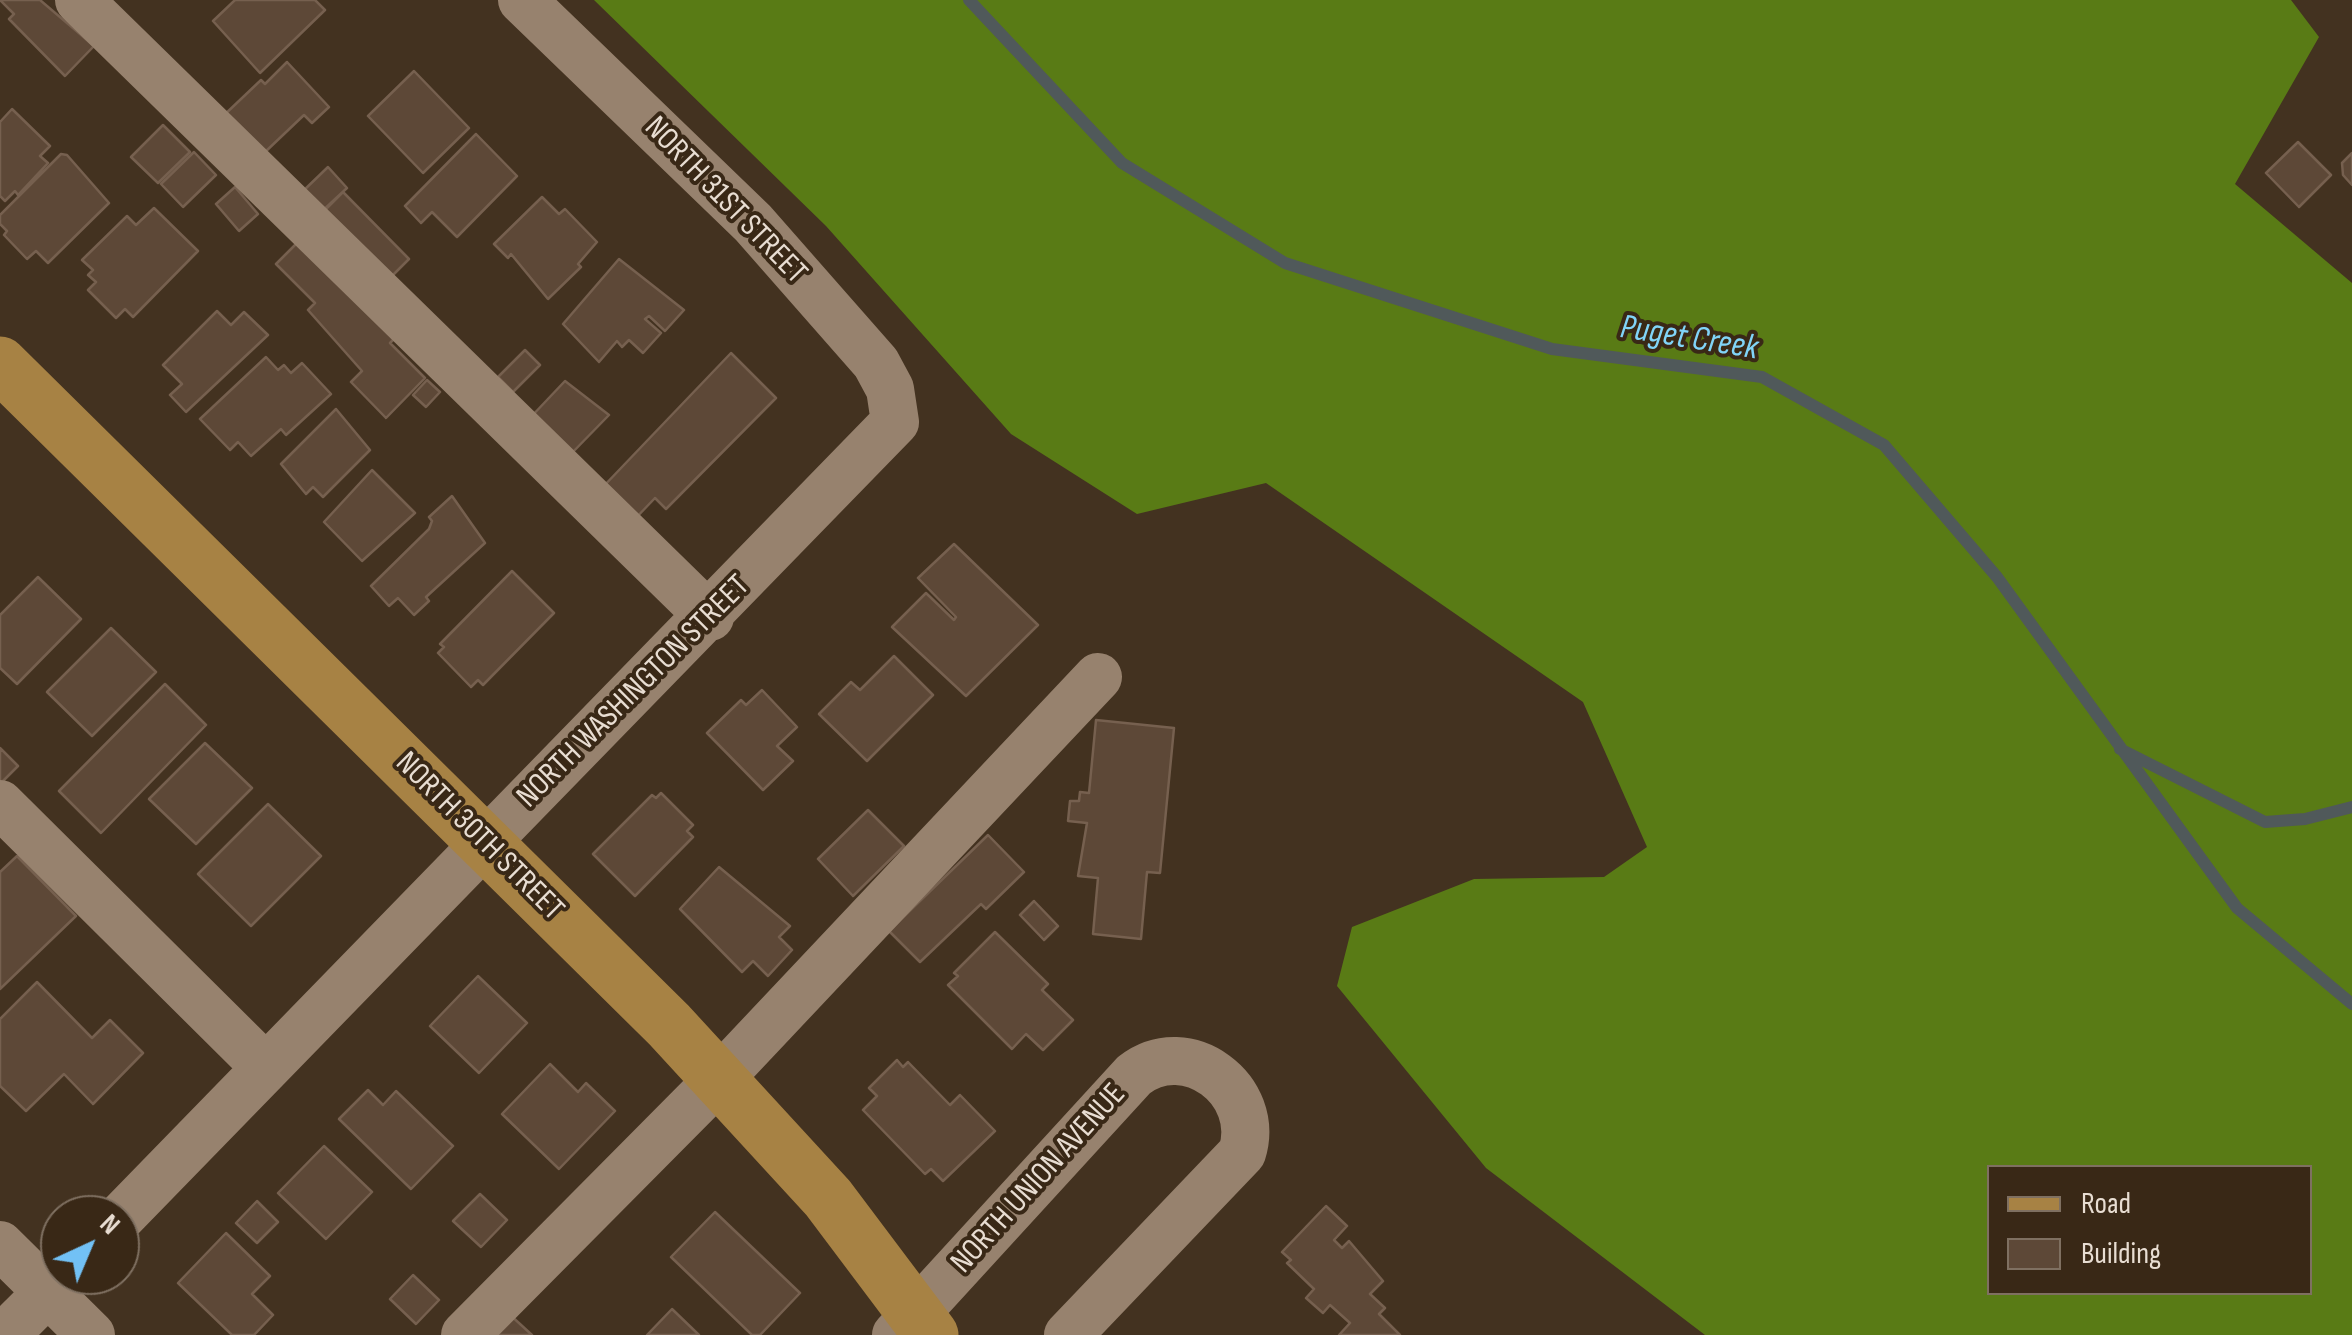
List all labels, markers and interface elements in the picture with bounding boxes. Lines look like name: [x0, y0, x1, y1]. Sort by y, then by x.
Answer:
street label: NORTH 31ST STREET: [636, 109, 814, 293]
water label: Puget Creek: [1617, 307, 1761, 371]
street label: NORTH WASHINGTON STREET: [510, 568, 758, 816]
street label: NORTH 30TH STREET: [387, 745, 571, 929]
street label: NORTH UNION AVENUE: [944, 1076, 1134, 1282]
legend: [1987, 1165, 2312, 1295]
text: Road: [2081, 1186, 2131, 1222]
north arrow: [40, 1195, 140, 1295]
text: N: [93, 1207, 127, 1242]
text: Building: [2081, 1236, 2161, 1272]

